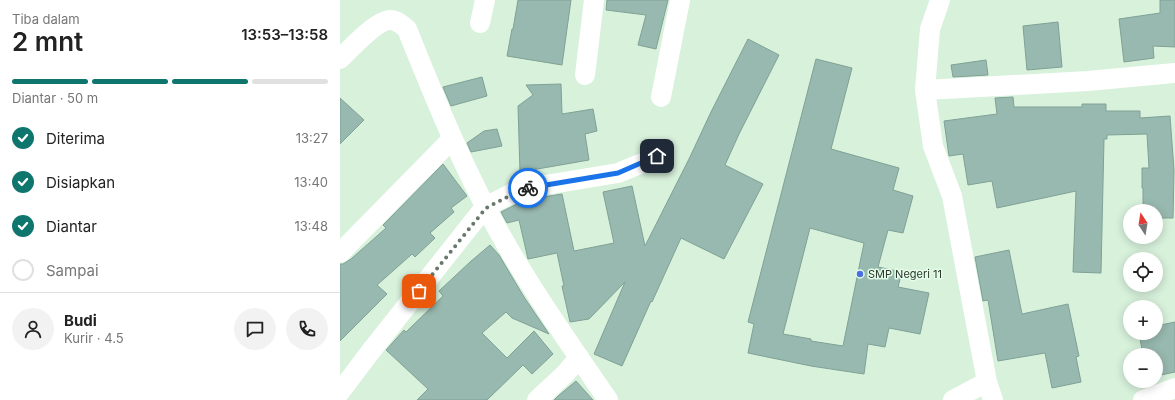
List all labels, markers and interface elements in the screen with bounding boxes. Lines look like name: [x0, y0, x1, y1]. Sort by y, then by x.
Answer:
text: Tiba dalam: [12, 11, 80, 27]
text: 13:53–13:58: [241, 25, 328, 44]
text: 2 mnt: [12, 26, 83, 57]
text: Diantar · 50 m: [12, 90, 98, 106]
icon: check: [12, 127, 34, 149]
text: Diterima: [46, 129, 105, 148]
text: 13:27: [296, 130, 328, 146]
pin: [640, 139, 674, 173]
icon: home: [646, 145, 668, 167]
courier: [508, 168, 548, 208]
icon: check: [12, 171, 34, 193]
text: Disiapkan: [46, 173, 115, 192]
text: 13:40: [294, 174, 328, 190]
icon: bike: [517, 177, 539, 199]
north arrow: [1123, 204, 1163, 244]
map controls: [1123, 204, 1163, 388]
icon: check: [12, 215, 34, 237]
text: Diantar: [46, 217, 97, 236]
text: 13:48: [294, 218, 328, 234]
button: locate: [1123, 252, 1163, 292]
text: Sampai: [46, 261, 99, 280]
place label: SMP Negeri 11: [868, 267, 942, 281]
marker: SMP Negeri 11: [855, 269, 865, 279]
pin: [402, 274, 436, 308]
icon: bag: [408, 280, 430, 302]
button: +: [1123, 300, 1163, 340]
button: person: [12, 308, 54, 350]
button: chat: [234, 308, 276, 350]
button: phone: [286, 308, 328, 350]
text: Budi: [64, 311, 97, 330]
text: Kurir · 4.5: [64, 330, 124, 346]
button: −: [1123, 348, 1163, 388]

